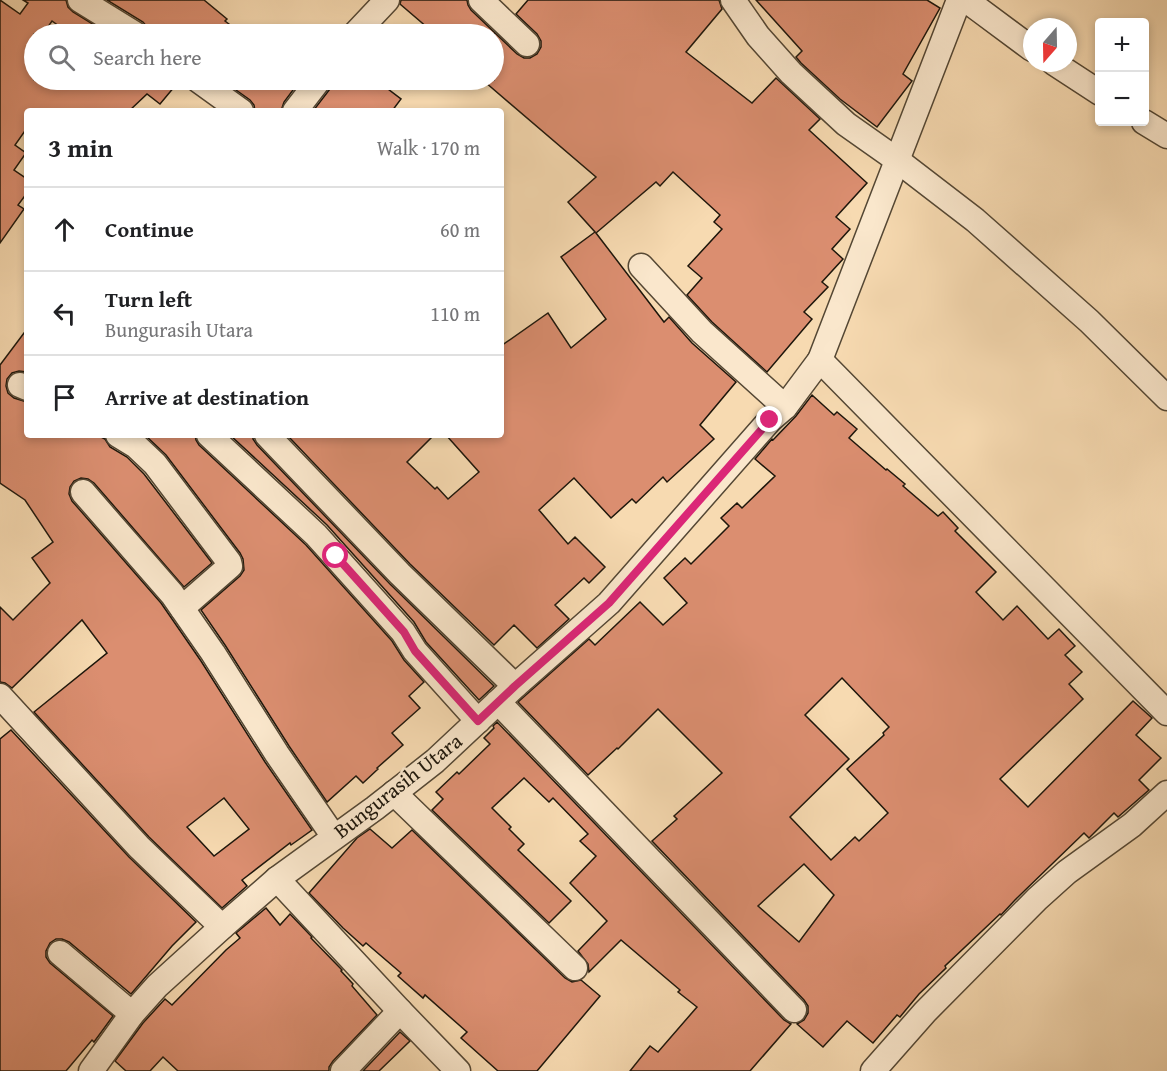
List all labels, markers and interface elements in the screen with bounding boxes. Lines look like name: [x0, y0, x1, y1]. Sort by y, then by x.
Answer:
north arrow: [1023, 18, 1077, 72]
map controls: [1095, 18, 1149, 126]
button: +: [1095, 18, 1149, 72]
search box: [24, 24, 504, 90]
icon: search: [45, 41, 78, 74]
text: Search here: [93, 41, 202, 73]
button: −: [1095, 72, 1149, 126]
text: 3 min: [48, 128, 113, 167]
text: Walk · 170 m: [377, 133, 480, 162]
icon: ahead: [48, 213, 81, 246]
text: Continue: [105, 213, 194, 245]
text: 60 m: [440, 215, 480, 244]
text: Turn left: [105, 283, 192, 315]
icon: left: [48, 297, 81, 330]
text: 110 m: [430, 299, 480, 328]
text: Bungurasih Utara: [105, 315, 253, 344]
icon: arrive: [48, 381, 81, 414]
text: Arrive at destination: [105, 381, 309, 413]
route end: [756, 406, 782, 432]
route start: [322, 542, 348, 568]
street label: Bungurasih Utara: [327, 726, 469, 846]

